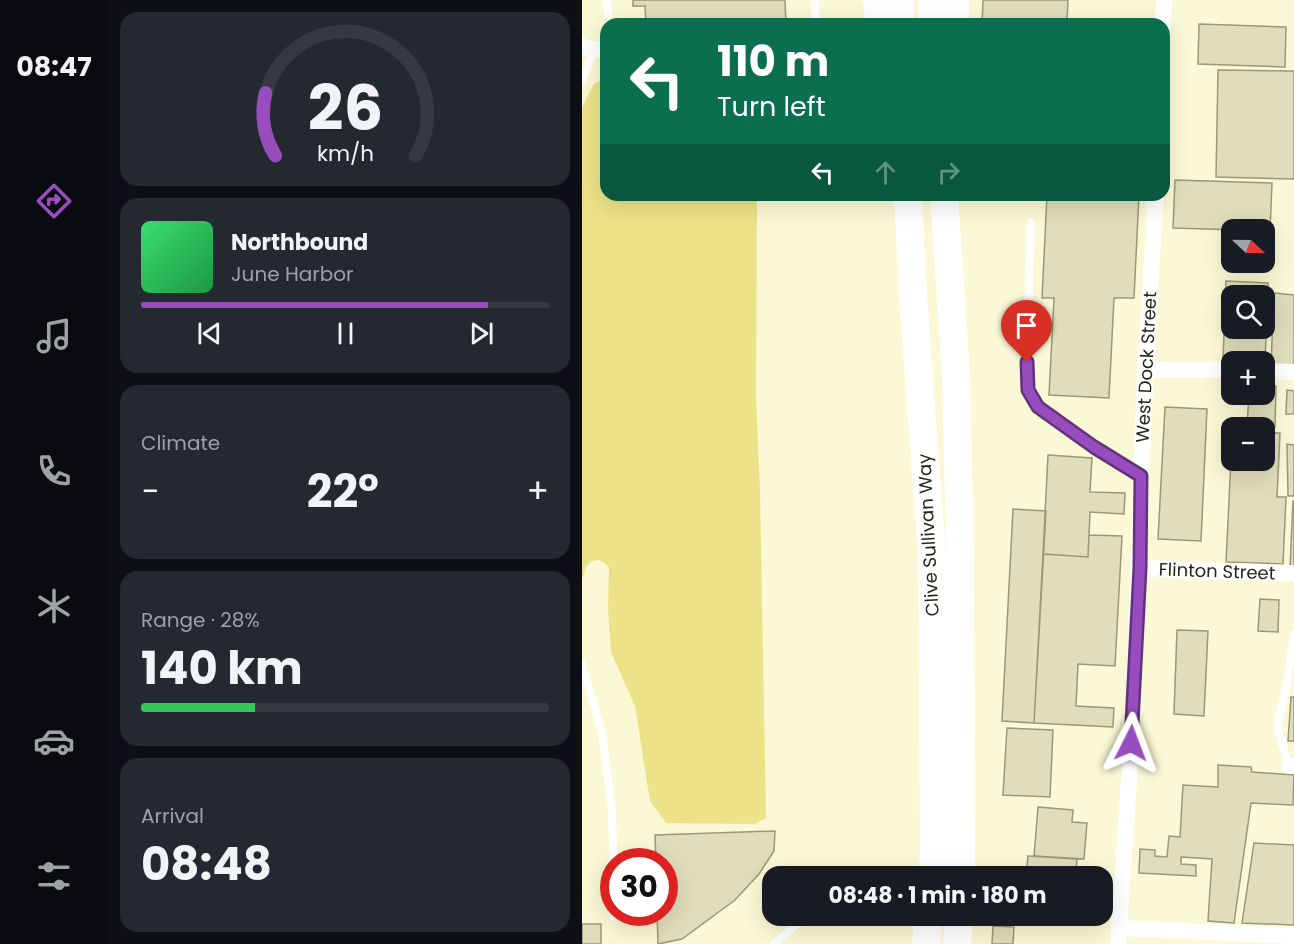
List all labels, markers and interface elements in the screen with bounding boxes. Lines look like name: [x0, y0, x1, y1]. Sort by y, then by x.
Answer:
text: 110 m: [717, 32, 829, 91]
icon: left: [618, 42, 696, 120]
text: 08:47: [16, 48, 92, 85]
text: 26: [307, 64, 383, 152]
text: Turn left: [717, 88, 826, 125]
text: km/h: [316, 139, 374, 170]
icon: left: [806, 156, 839, 189]
icon: ahead: [869, 156, 902, 189]
icon: right: [932, 156, 965, 189]
icon: directions: [33, 180, 75, 222]
north arrow: [1221, 219, 1275, 273]
map controls: [1221, 219, 1275, 471]
text: Northbound: [231, 227, 368, 258]
text: June Harbor: [231, 260, 354, 288]
button: search: [1221, 285, 1275, 339]
street label: West Dock Street: [1130, 291, 1162, 443]
pin: [1001, 300, 1052, 362]
icon: arrive: [1010, 309, 1043, 342]
icon: music: [33, 315, 75, 357]
icon: previous: [193, 317, 226, 350]
icon: pause: [329, 317, 362, 350]
icon: next: [465, 317, 498, 350]
button: +: [1221, 351, 1275, 405]
button: −: [1221, 417, 1275, 471]
text: Climate: [141, 429, 220, 457]
icon: phone: [33, 450, 75, 492]
street label: Clive Sullivan Way: [911, 453, 945, 617]
text: 22°: [307, 460, 379, 523]
text: −: [141, 468, 159, 515]
text: +: [526, 468, 549, 515]
street label: Flinton Street: [1158, 556, 1276, 586]
icon: climate: [33, 585, 75, 627]
text: Range · 28%: [141, 606, 260, 634]
text: 140 km: [141, 637, 303, 700]
position arrow: [1099, 711, 1163, 775]
icon: car: [33, 720, 75, 762]
text: Arrival: [141, 802, 204, 830]
text: 08:48: [141, 833, 272, 896]
speed limit sign: 30: [600, 848, 678, 926]
icon: filters: [33, 855, 75, 897]
text: 08:48 · 1 min · 180 m: [828, 880, 1047, 911]

